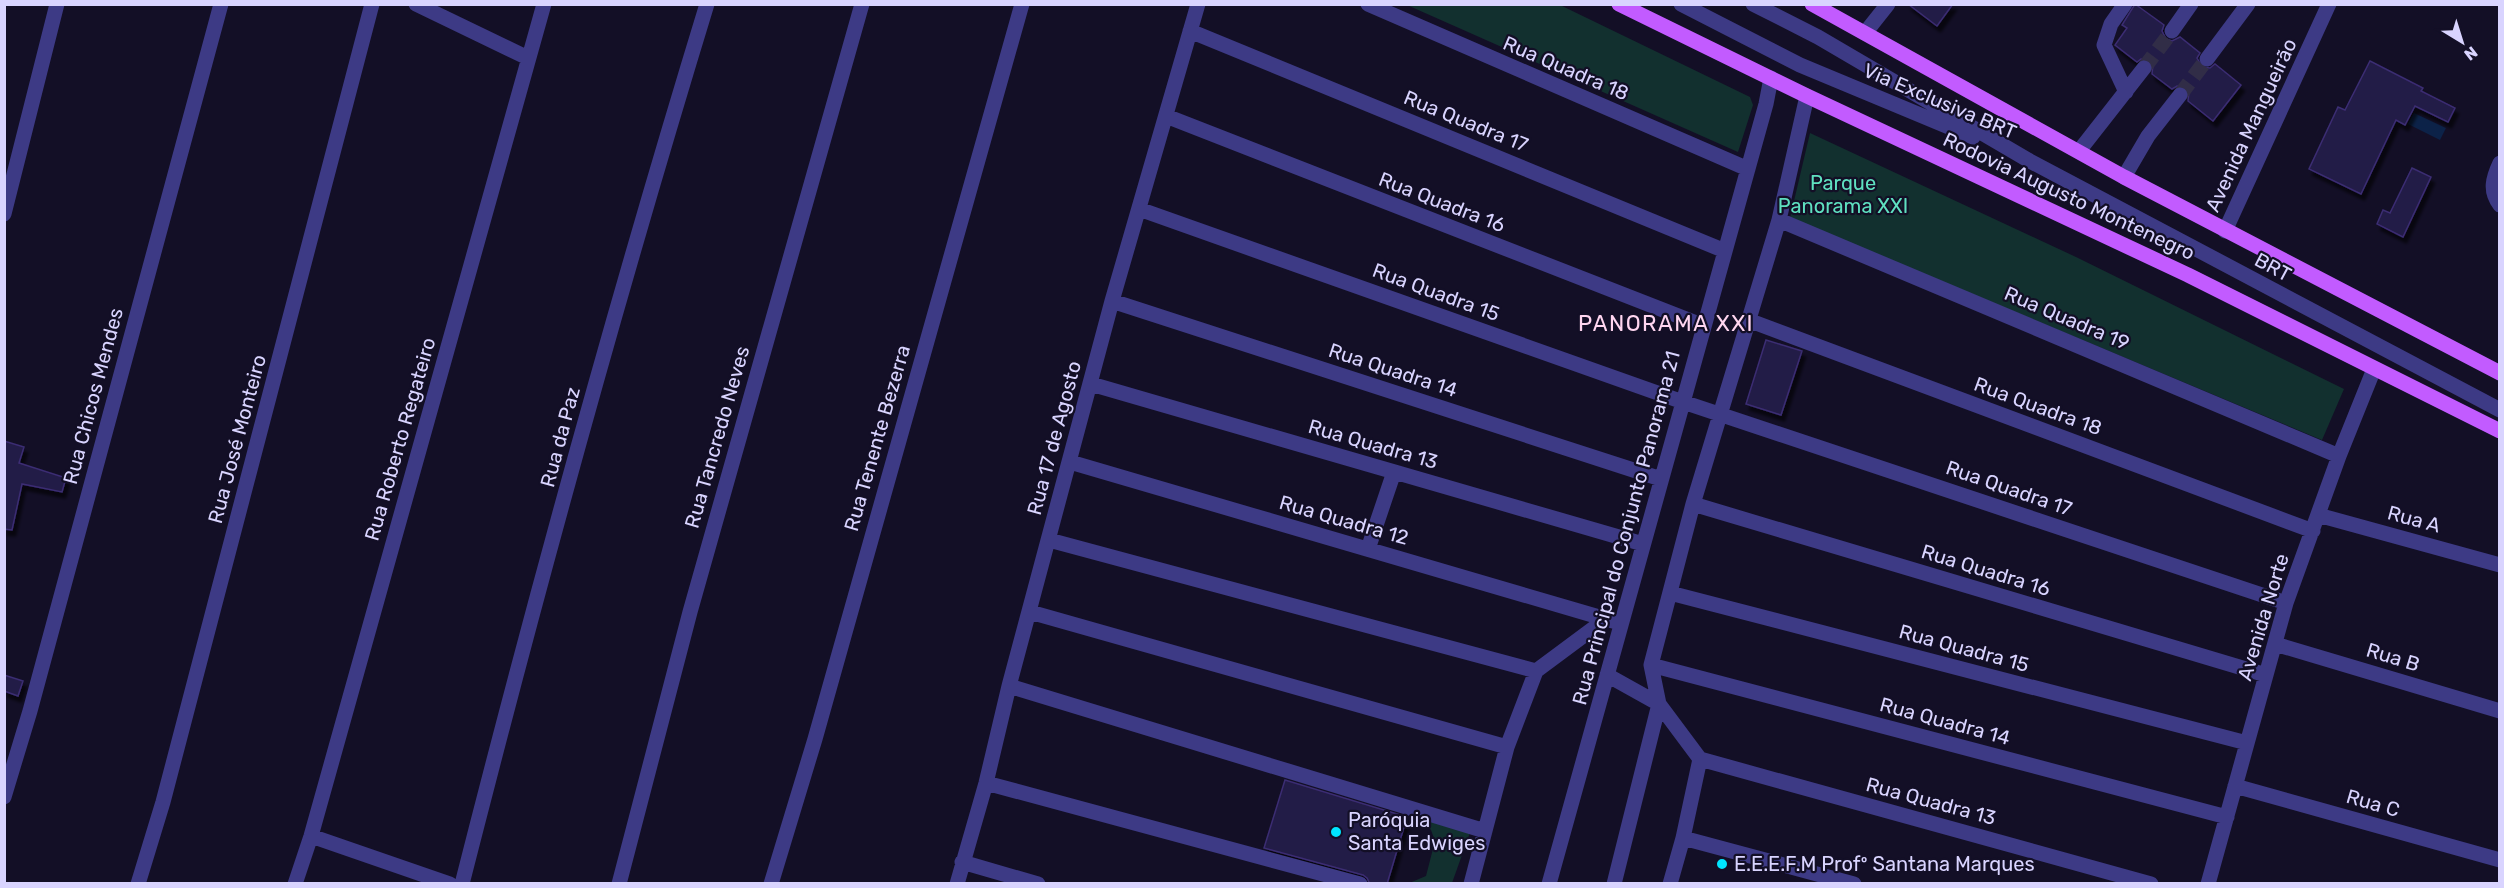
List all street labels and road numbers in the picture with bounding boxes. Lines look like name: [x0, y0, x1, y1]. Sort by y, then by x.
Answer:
street label: Rua Quadra 18: [1500, 31, 1632, 105]
street label: Avenida Mangueirão: [2200, 35, 2302, 215]
street label: Via Exclusiva BRT: [1860, 58, 2021, 144]
street label: Rua Quadra 17: [1400, 85, 1532, 157]
street label: Rodovia Augusto Montenegro: [1939, 127, 2199, 265]
street label: Rua Quadra 16: [1375, 167, 1509, 237]
street label: BRT: [2251, 248, 2296, 287]
street label: Rua Quadra 15: [1369, 258, 1503, 326]
street label: Rua Quadra 19: [2001, 281, 2133, 355]
street label: Rua Chicos Mendes: [58, 305, 128, 487]
street label: Rua Roberto Regateiro: [359, 335, 441, 543]
street label: Rua Quadra 14: [1326, 338, 1460, 402]
street label: Rua Tenente Bezerra: [839, 342, 915, 534]
street label: Rua Tancredo Neves: [680, 343, 754, 531]
street label: Rua Principal do Conjunto Panorama 21: [1567, 348, 1685, 708]
street label: Rua José Monteiro: [203, 352, 271, 526]
street label: Rua 17 de Agosto: [1022, 358, 1086, 518]
street label: Rua Quadra 18: [1971, 372, 2105, 440]
street label: Rua da Paz: [535, 384, 585, 490]
street label: Rua Quadra 13: [1305, 414, 1441, 474]
street label: Rua Quadra 17: [1943, 455, 2075, 521]
street label: Rua Quadra 12: [1277, 490, 1411, 550]
street label: Rua A: [2385, 500, 2443, 538]
street label: Rua Quadra 16: [1919, 539, 2053, 601]
street label: Avenida Norte: [2232, 551, 2294, 683]
street label: Rua Quadra 15: [1896, 619, 2032, 677]
street label: Rua B: [2363, 638, 2423, 676]
street label: Rua Quadra 14: [1877, 692, 2013, 750]
street label: Rua Quadra 13: [1863, 772, 1999, 830]
street label: Rua C: [2344, 784, 2402, 822]

